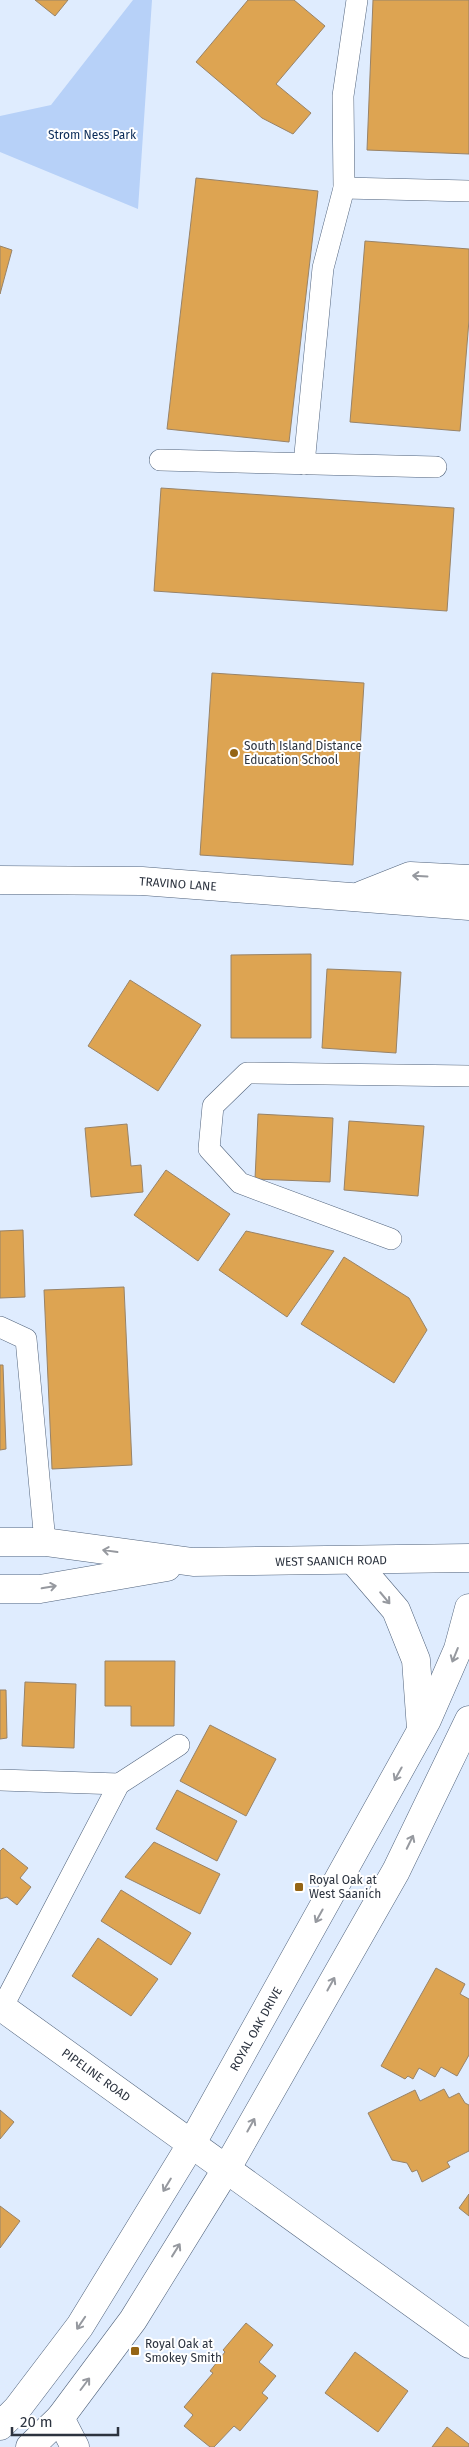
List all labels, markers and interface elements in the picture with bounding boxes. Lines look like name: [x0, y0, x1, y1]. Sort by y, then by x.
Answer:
park label: Strom Ness Park: [48, 128, 137, 142]
place label: South Island Distance Education School: [244, 739, 362, 767]
marker: South Island Distance Education School: [228, 747, 240, 759]
one-way arrow: [413, 872, 429, 881]
street label: TRAVINO LANE: [139, 874, 217, 894]
one-way arrow: [103, 1546, 119, 1556]
street label: WEST SAANICH ROAD: [275, 1553, 387, 1569]
one-way arrow: [40, 1582, 56, 1592]
one-way arrow: [380, 1591, 391, 1604]
one-way arrow: [450, 1647, 459, 1662]
one-way arrow: [393, 1766, 403, 1781]
one-way arrow: [406, 1835, 415, 1850]
place label: Royal Oak at West Saanich: [309, 1873, 381, 1901]
marker: Royal Oak at West Saanich: [293, 1881, 305, 1893]
one-way arrow: [314, 1908, 324, 1922]
one-way arrow: [326, 1977, 336, 1991]
street label: ROYAL OAK DRIVE: [227, 1984, 285, 2074]
street label: PIPELINE ROAD: [59, 2045, 133, 2105]
one-way arrow: [246, 2118, 256, 2133]
one-way arrow: [161, 2177, 171, 2191]
one-way arrow: [172, 2243, 182, 2257]
one-way arrow: [76, 2316, 86, 2330]
place label: Royal Oak at Smokey Smith: [145, 2337, 222, 2365]
marker: Royal Oak at Smokey Smith: [129, 2345, 141, 2357]
one-way arrow: [80, 2377, 90, 2391]
scale bar: [12, 2404, 119, 2436]
text: 20 m: [20, 2413, 53, 2431]

